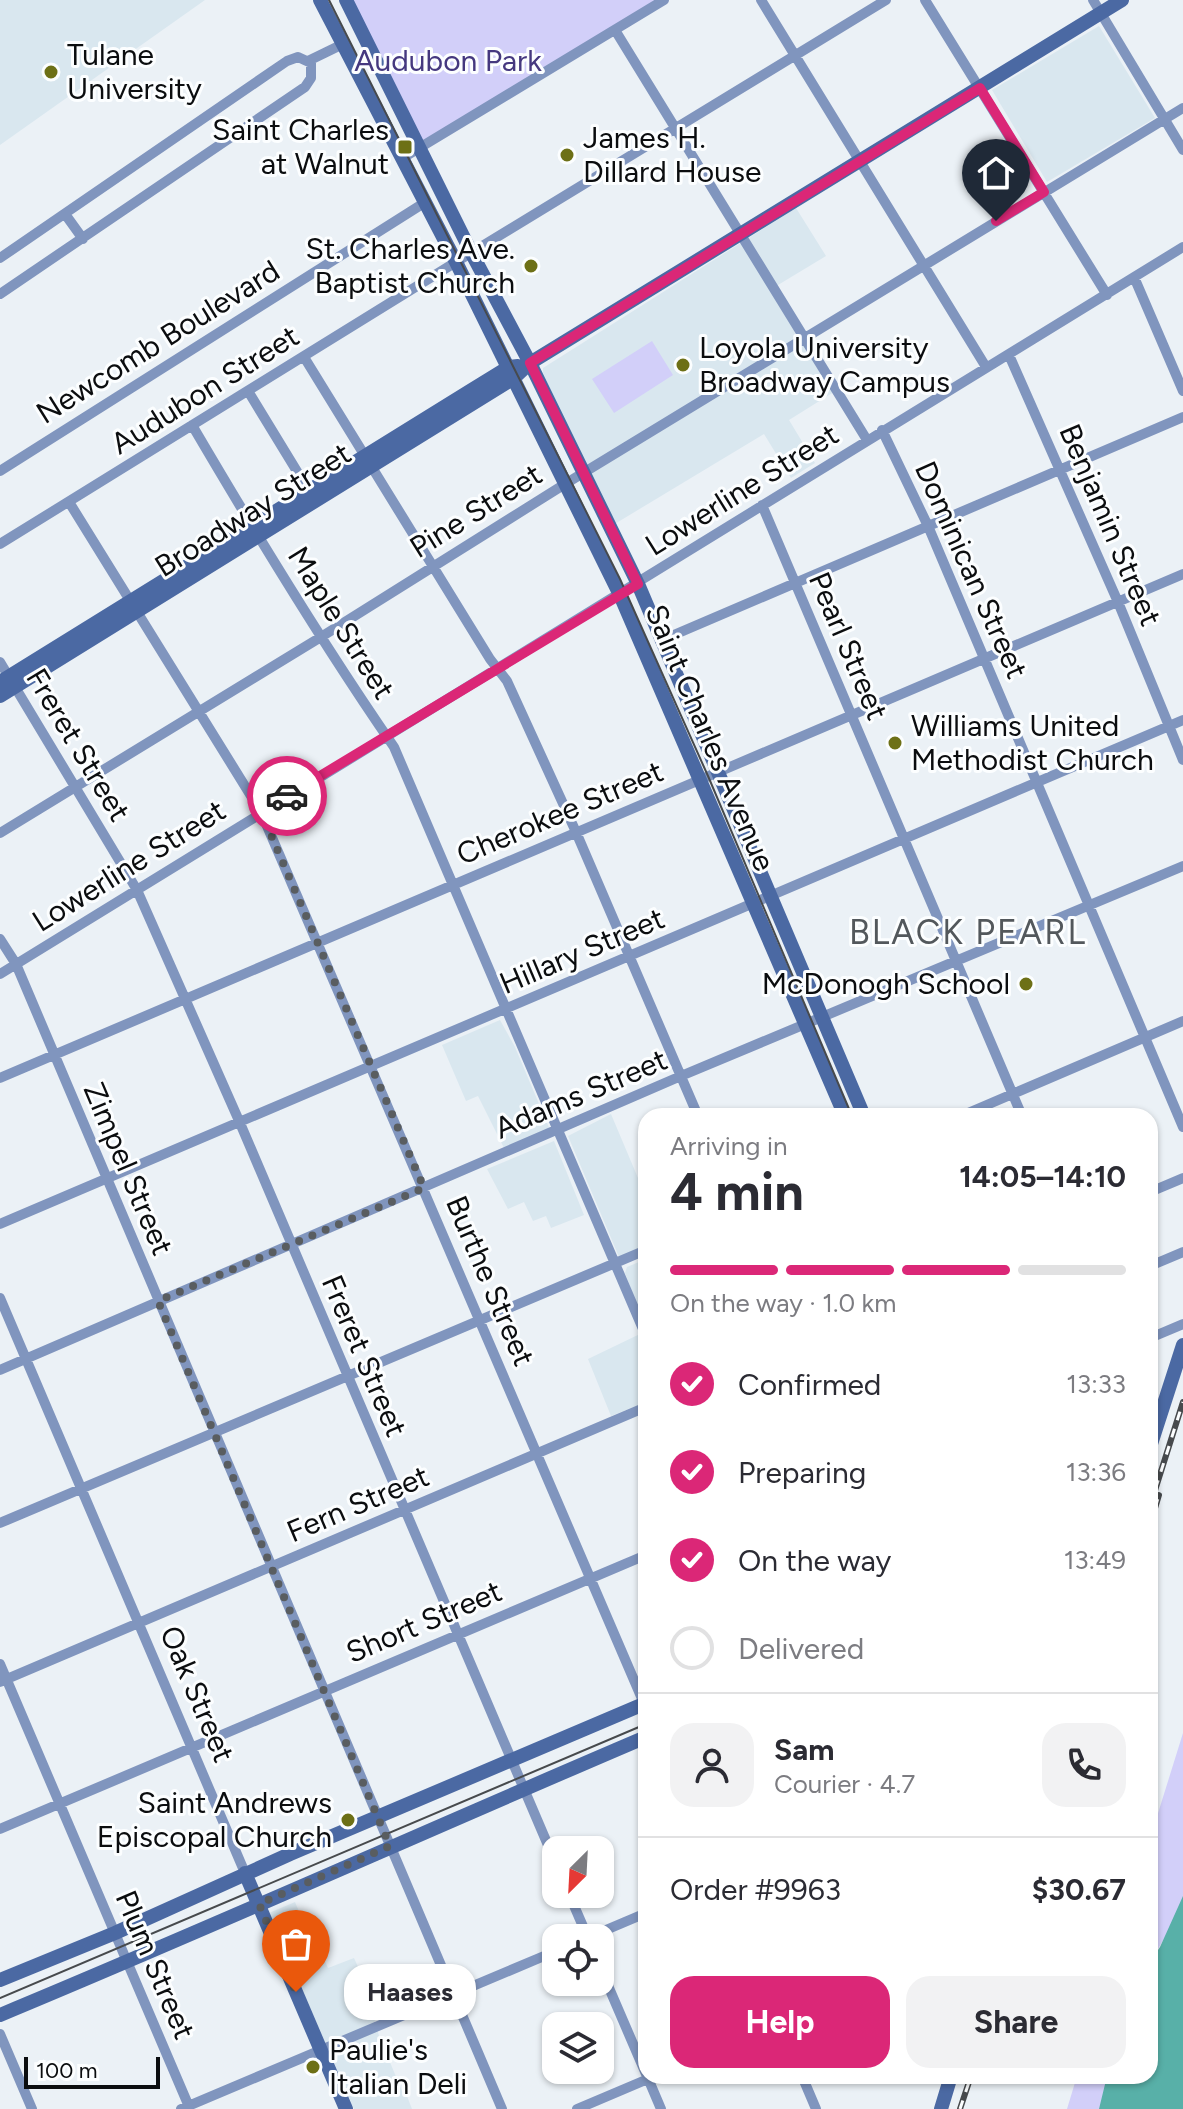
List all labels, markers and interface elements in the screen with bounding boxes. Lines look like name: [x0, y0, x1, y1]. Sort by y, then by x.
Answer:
place label: Tulane University: [67, 36, 202, 107]
park label: Audubon Park: [354, 42, 542, 79]
marker: Tulane University: [42, 63, 60, 81]
place label: Saint Charles at Walnut: [212, 111, 389, 182]
place label: James H. Dillard House: [583, 119, 761, 190]
marker: Saint Charles at Walnut: [396, 138, 414, 156]
pin: [962, 139, 1030, 221]
marker: James H. Dillard House: [558, 146, 576, 164]
icon: home: [974, 151, 1018, 195]
place label: St. Charles Ave. Baptist Church: [306, 230, 515, 301]
street label: Newcomb Boulevard: [29, 252, 286, 431]
marker: St. Charles Ave. Baptist Church: [522, 257, 540, 275]
street label: Audubon Street: [104, 317, 305, 462]
place label: Loyola University Broadway Campus: [699, 329, 950, 400]
marker: Loyola University Broadway Campus: [674, 356, 692, 374]
street label: Lowerline Street: [638, 415, 845, 564]
street label: Benjamin Street: [1051, 418, 1170, 631]
street label: Broadway Street: [148, 434, 358, 585]
street label: Pine Street: [403, 455, 549, 566]
street label: Dominican Street: [907, 455, 1036, 684]
street label: Maple Street: [280, 540, 403, 706]
street label: Pearl Street: [801, 566, 896, 725]
street label: Saint Charles Avenue: [638, 599, 783, 877]
street label: Freret Street: [18, 662, 139, 828]
place label: Williams United Methodist Church: [911, 707, 1154, 778]
marker: Williams United Methodist Church: [886, 734, 904, 752]
street label: Cherokee Street: [451, 752, 669, 873]
courier: [247, 756, 327, 836]
icon: car: [265, 774, 309, 818]
street label: Lowerline Street: [25, 791, 232, 940]
street label: Hillary Street: [494, 899, 670, 1002]
district label: BLACK PEARL: [849, 912, 1087, 953]
place label: McDonogh School: [762, 965, 1010, 1002]
marker: McDonogh School: [1017, 975, 1035, 993]
street label: Adams Street: [489, 1041, 673, 1147]
street label: Zimpel Street: [76, 1077, 181, 1261]
text: Arriving in: [670, 1130, 788, 1162]
text: 14:05–14:10: [959, 1158, 1126, 1195]
text: 4 min: [670, 1161, 804, 1223]
street label: Burthe Street: [438, 1190, 543, 1371]
street label: Freret Street: [314, 1270, 415, 1442]
text: On the way · 1.0 km: [670, 1287, 896, 1319]
icon: check: [670, 1362, 714, 1406]
text: Confirmed: [738, 1366, 881, 1403]
text: 13:33: [1066, 1368, 1126, 1400]
icon: check: [670, 1450, 714, 1494]
text: Preparing: [738, 1454, 866, 1491]
text: 13:36: [1066, 1456, 1126, 1488]
street label: Fern Street: [281, 1457, 434, 1550]
icon: check: [670, 1538, 714, 1582]
text: On the way: [738, 1542, 891, 1579]
text: 13:49: [1064, 1544, 1126, 1576]
street label: Short Street: [340, 1572, 507, 1671]
street label: Oak Street: [152, 1620, 243, 1768]
text: Delivered: [738, 1630, 864, 1667]
button: person: [670, 1723, 754, 1807]
button: phone: [1042, 1723, 1126, 1807]
text: Sam: [774, 1731, 834, 1768]
text: Courier · 4.7: [774, 1768, 915, 1800]
place label: Saint Andrews Episcopal Church: [97, 1784, 332, 1855]
marker: Saint Andrews Episcopal Church: [339, 1811, 357, 1829]
north arrow: [542, 1836, 614, 1908]
map controls: [542, 1836, 614, 2084]
text: Order #9963: [670, 1871, 841, 1908]
text: $30.67: [1032, 1871, 1126, 1908]
street label: Plum Street: [108, 1885, 203, 2045]
pin: [262, 1910, 330, 1992]
icon: bag: [274, 1922, 318, 1966]
button: locate: [542, 1924, 614, 1996]
callout: Haases: [344, 1964, 476, 2020]
text: Haases: [367, 1976, 453, 2008]
button: Help: [670, 1976, 890, 2068]
button: Share: [906, 1976, 1126, 2068]
button: layers: [542, 2012, 614, 2084]
place label: Paulie's Italian Deli: [329, 2031, 467, 2102]
scale bar: [24, 2053, 160, 2089]
text: 100 m: [36, 2057, 97, 2084]
marker: Paulie's Italian Deli: [304, 2058, 322, 2076]

